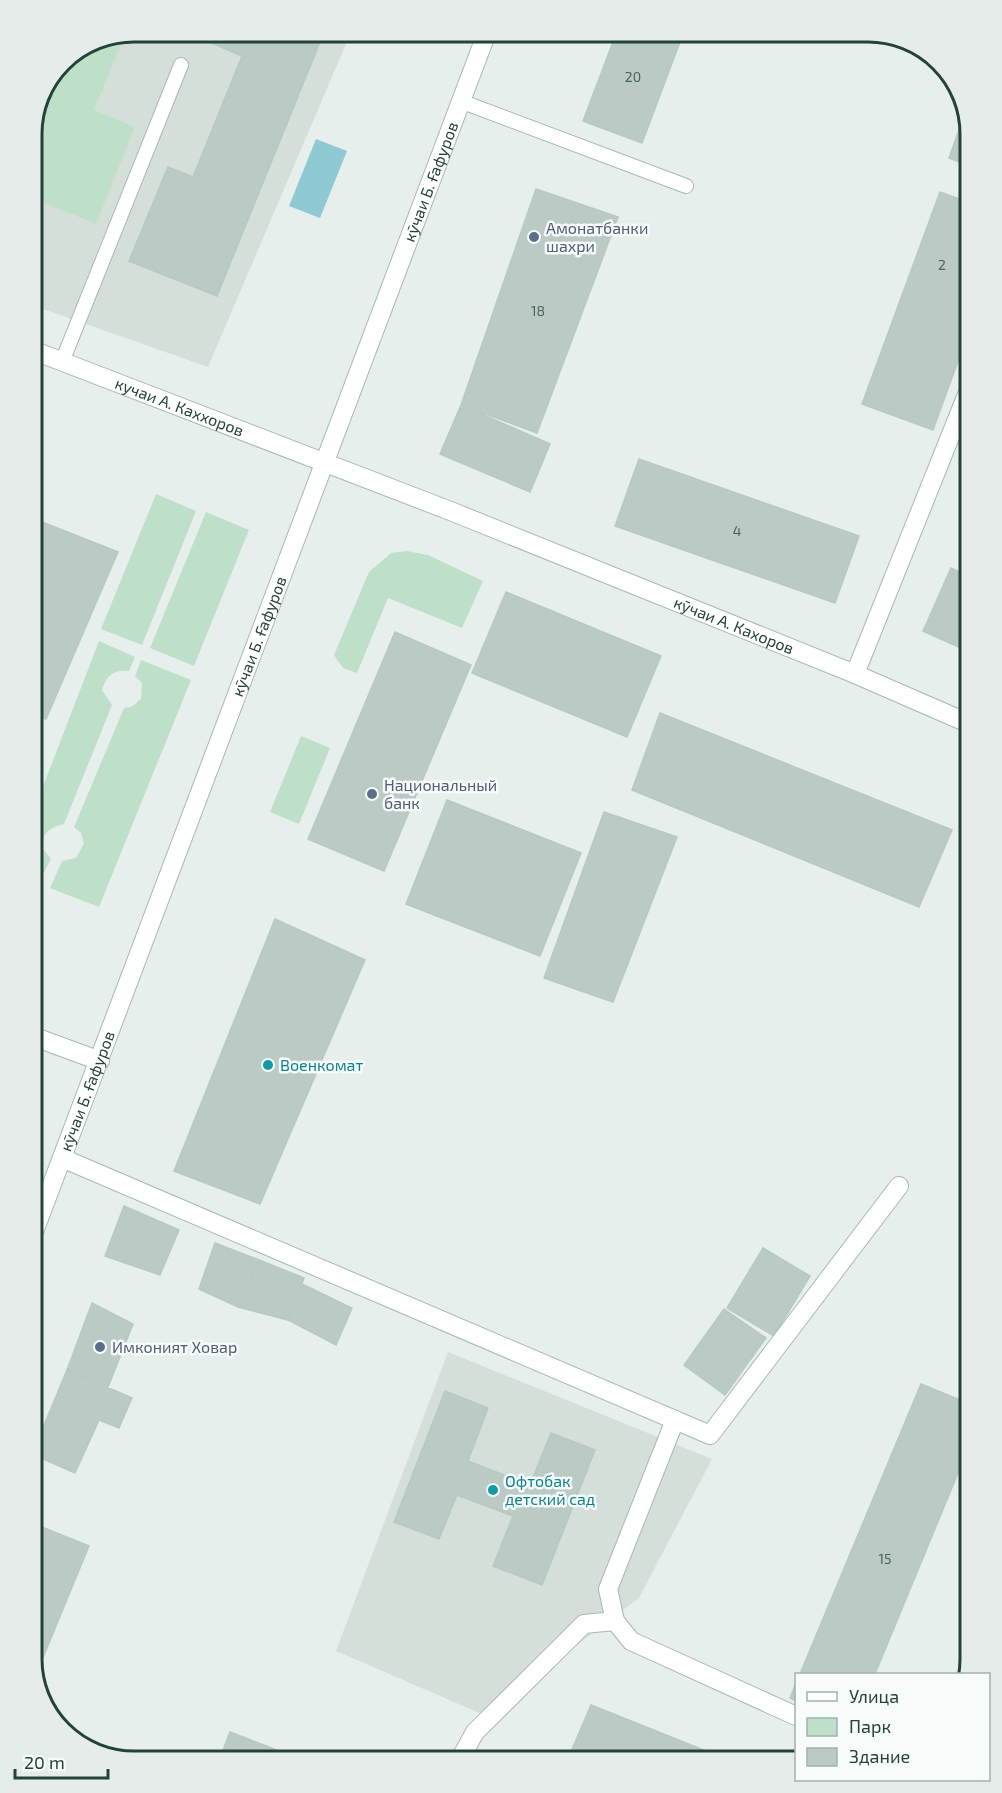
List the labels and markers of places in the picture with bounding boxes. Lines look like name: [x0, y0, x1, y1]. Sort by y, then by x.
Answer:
place label: Амонатбанки шахри: [546, 218, 648, 255]
marker: Амонатбанки шахри: [527, 230, 541, 244]
place label: Национальный банк: [384, 775, 497, 812]
marker: Национальный банк: [365, 787, 379, 801]
place label: Военкомат: [280, 1055, 363, 1074]
marker: Военкомат: [261, 1058, 275, 1072]
place label: Имконият Ховар: [112, 1337, 237, 1356]
marker: Имконият Ховар: [93, 1340, 107, 1354]
place label: Офтобак детский сад: [505, 1471, 595, 1508]
marker: Офтобак детский сад: [486, 1483, 500, 1497]

